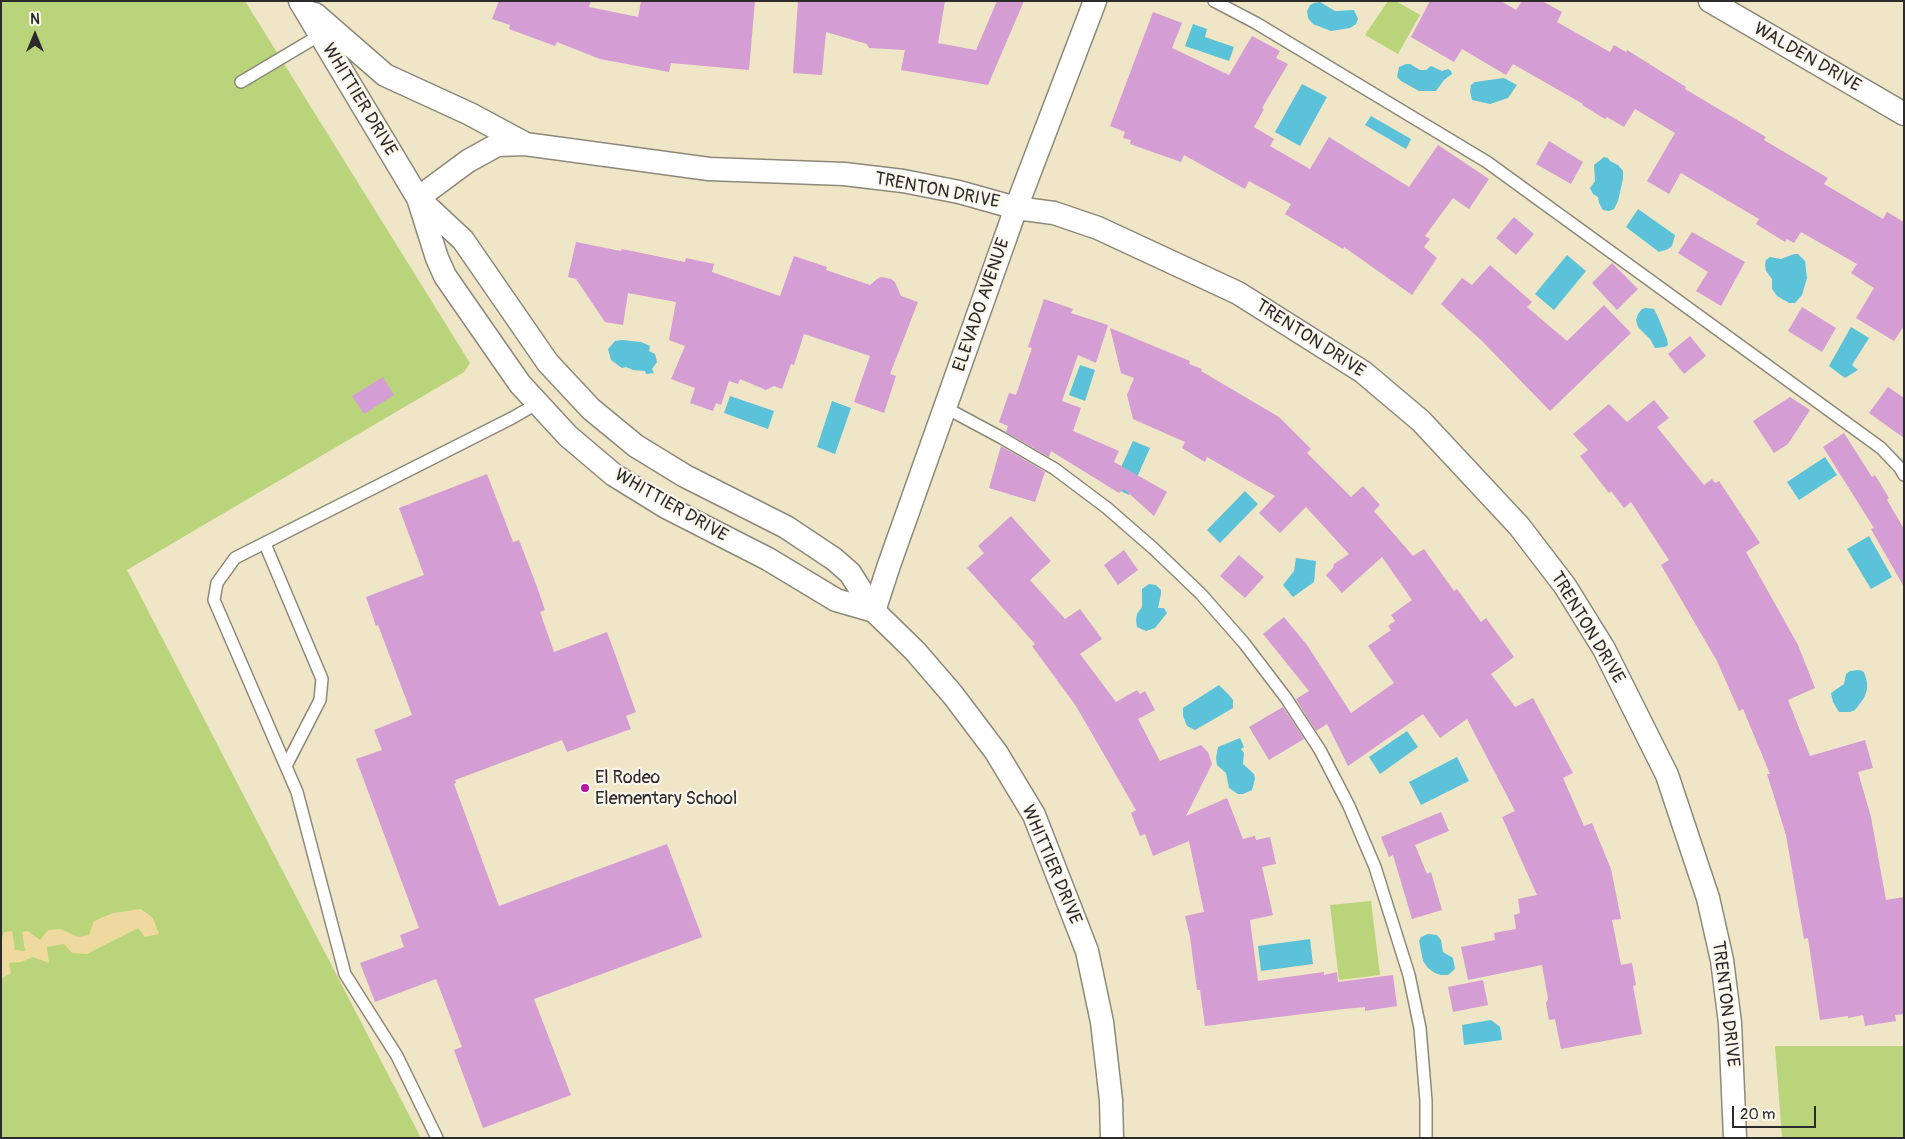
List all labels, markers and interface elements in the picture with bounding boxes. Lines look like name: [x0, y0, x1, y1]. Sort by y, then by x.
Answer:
north arrow: [10, 10, 60, 60]
text: N: [30, 11, 40, 28]
street label: WALDEN DRIVE: [1750, 19, 1864, 97]
street label: WHITTIER DRIVE: [317, 40, 401, 160]
street label: TRENTON DRIVE: [873, 168, 1001, 214]
street label: ELEVADO AVENUE: [949, 235, 1015, 375]
street label: TRENTON DRIVE: [1251, 295, 1369, 383]
street label: WHITTIER DRIVE: [610, 465, 732, 547]
street label: TRENTON DRIVE: [1545, 568, 1629, 688]
place label: El Rodeo Elementary School: [595, 767, 737, 810]
marker: El Rodeo Elementary School: [579, 782, 591, 794]
street label: WHITTIER DRIVE: [1016, 802, 1086, 928]
street label: TRENTON DRIVE: [1707, 940, 1743, 1068]
scale bar: [1735, 1096, 1819, 1128]
text: 20 m: [1740, 1105, 1775, 1124]

